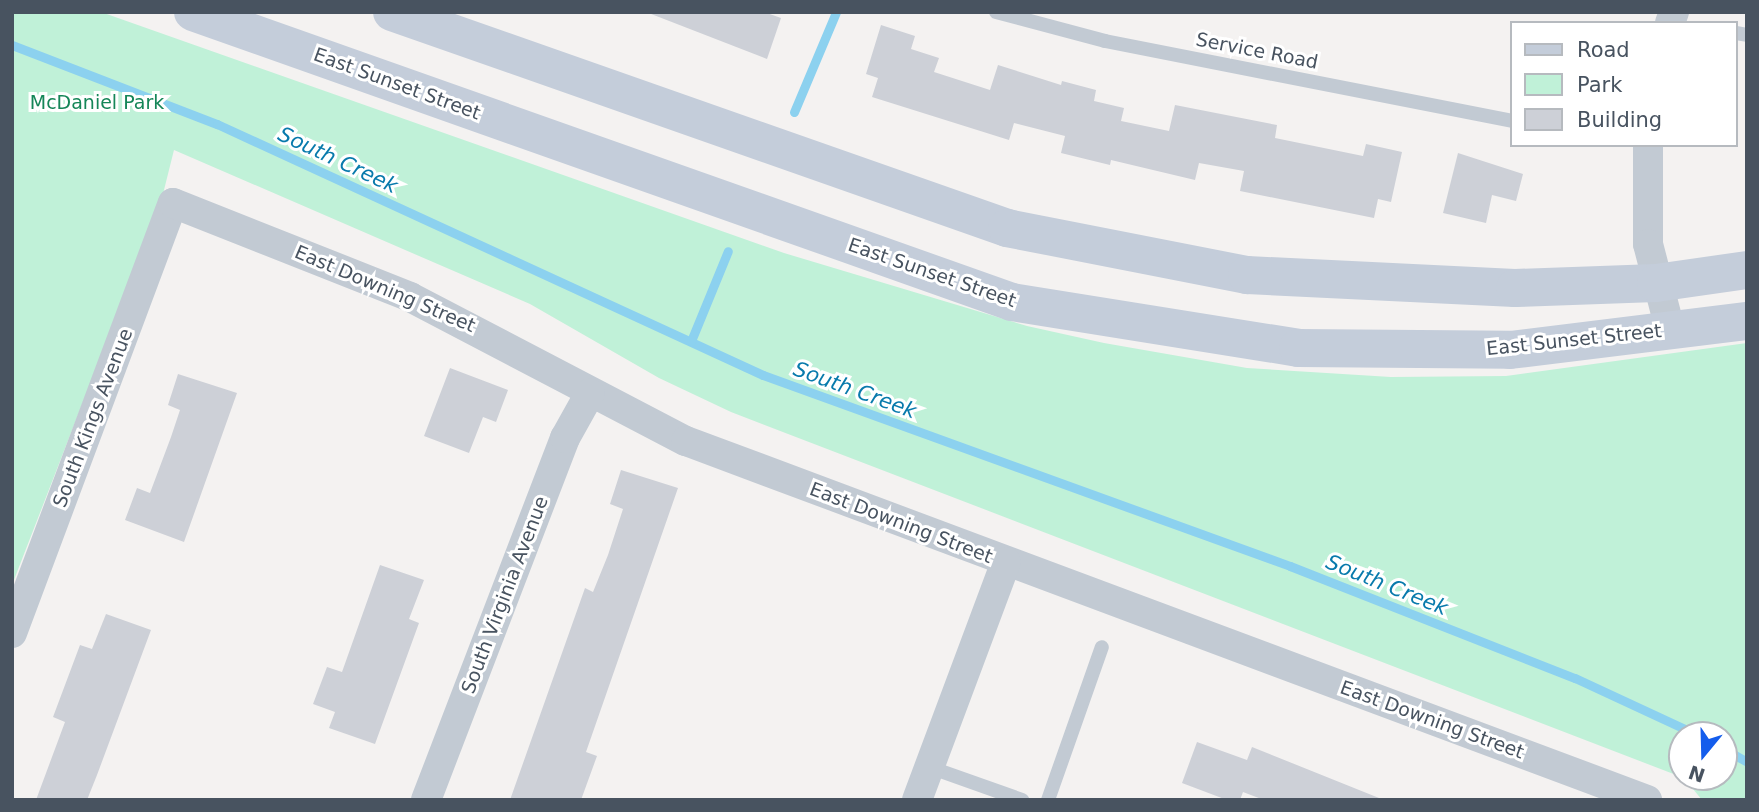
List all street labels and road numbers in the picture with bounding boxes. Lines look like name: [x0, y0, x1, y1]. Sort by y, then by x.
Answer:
street label: Service Road: [1194, 28, 1320, 74]
street label: East Sunset Street: [310, 43, 484, 125]
street label: East Sunset Street: [845, 234, 1019, 312]
street label: East Downing Street: [291, 241, 479, 337]
street label: East Sunset Street: [1485, 319, 1663, 361]
street label: South Kings Avenue: [48, 325, 138, 511]
street label: East Downing Street: [806, 478, 996, 568]
street label: South Virginia Avenue: [457, 493, 553, 697]
street label: East Downing Street: [1337, 676, 1527, 764]

